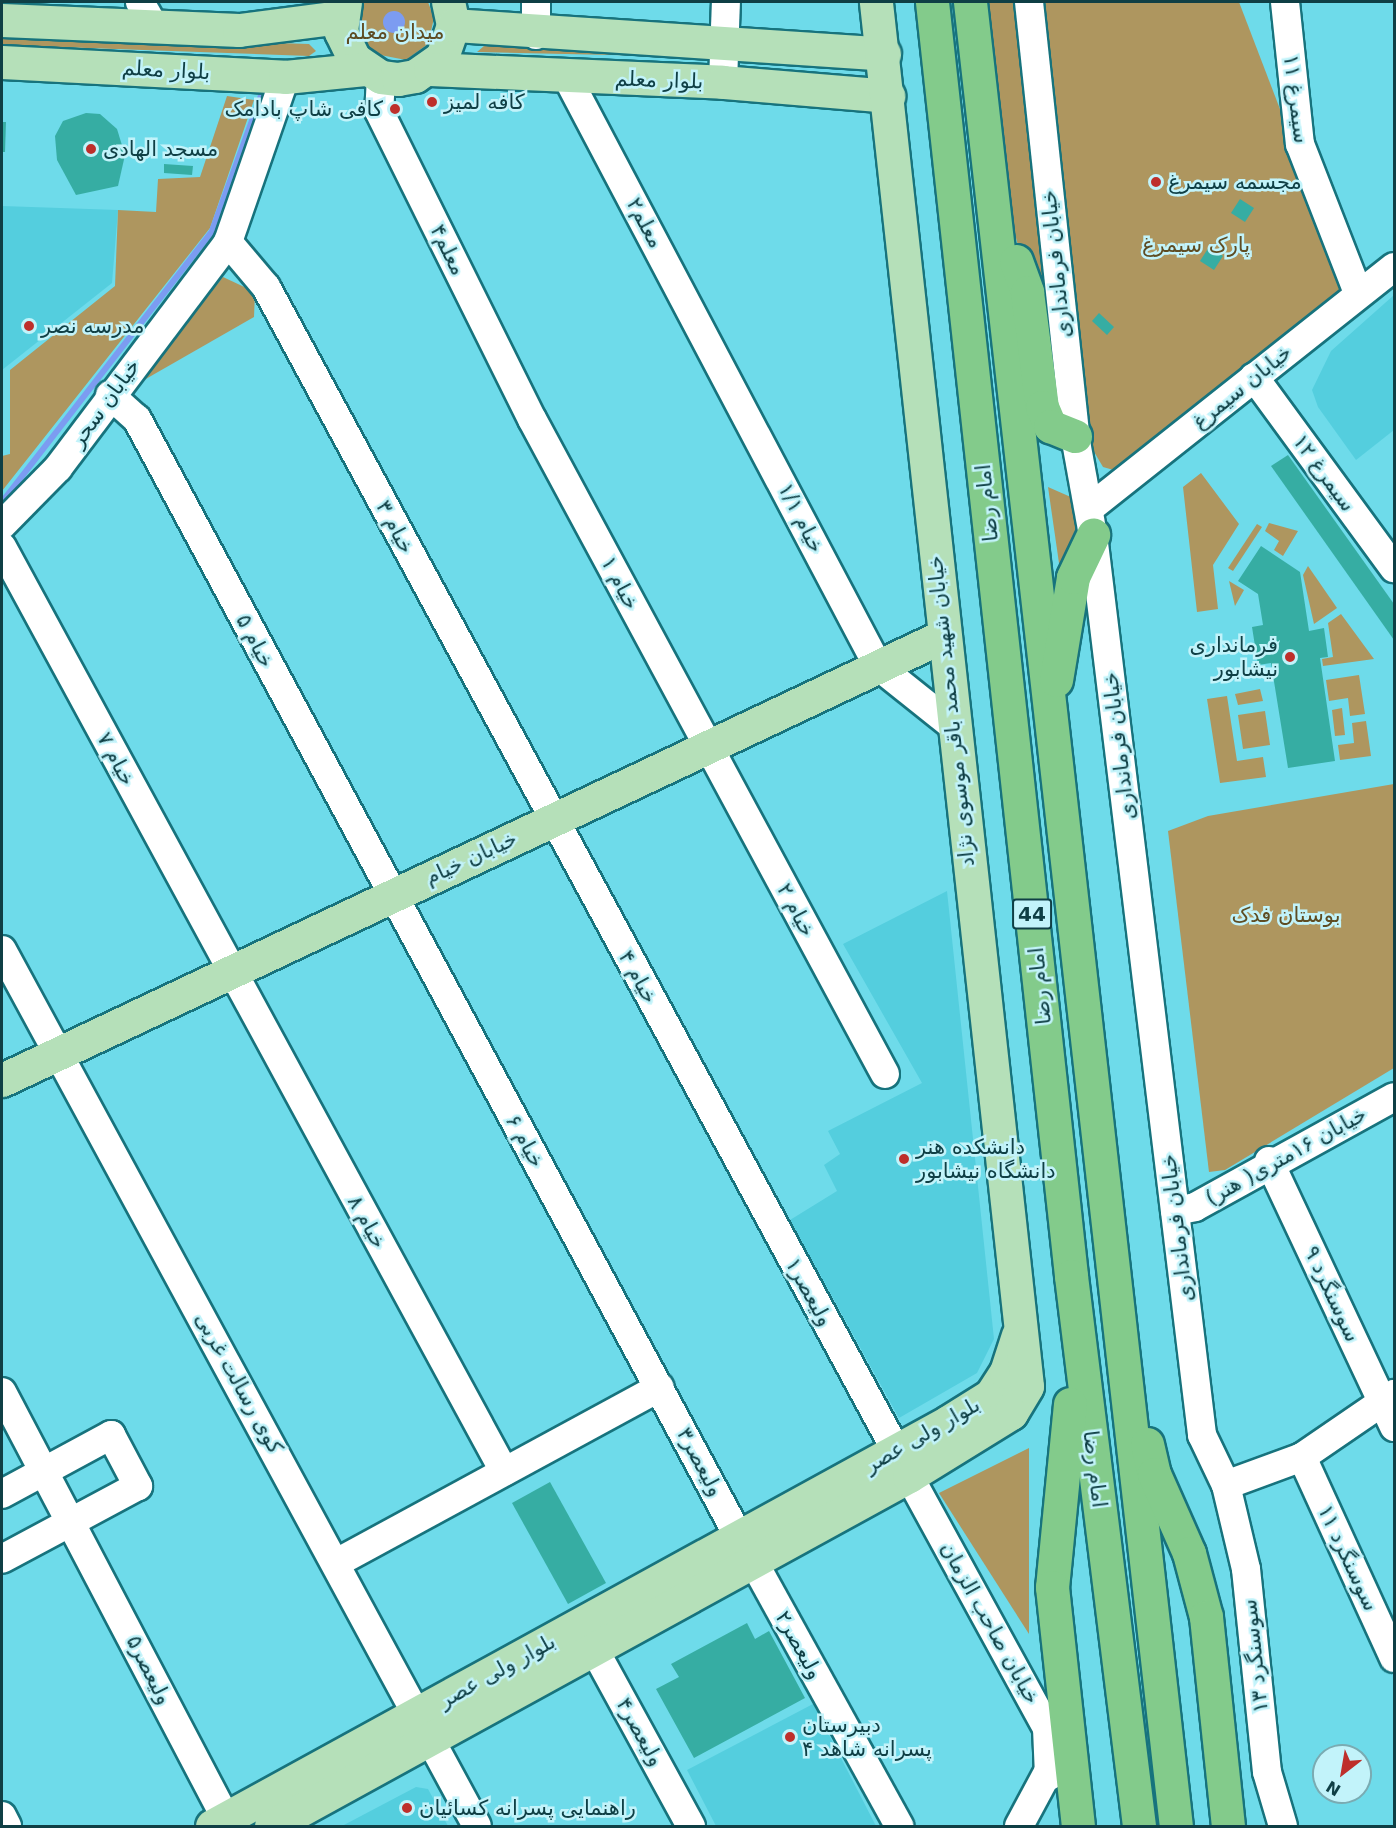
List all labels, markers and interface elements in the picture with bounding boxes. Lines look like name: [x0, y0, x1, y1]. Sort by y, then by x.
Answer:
park label: میدان معلم: [346, 19, 444, 45]
street label: سیمرغ ۱۱: [1278, 53, 1314, 145]
street label: بلوار معلم: [121, 55, 211, 85]
street label: بلوار معلم: [614, 66, 704, 94]
place label: کافه لمیز: [444, 89, 525, 115]
marker: کافه لمیز: [425, 95, 439, 109]
place label: کافی شاپ بادامک: [224, 96, 383, 122]
marker: کافی شاپ بادامک: [388, 102, 402, 116]
place label: مسجد الهادی: [103, 136, 218, 162]
marker: مسجد الهادی: [84, 142, 98, 156]
place label: مجسمه سیمرغ: [1168, 169, 1302, 195]
marker: مجسمه سیمرغ: [1149, 175, 1163, 189]
street label: خیابان فرمانداری: [1036, 189, 1076, 339]
street label: معلم۲: [621, 193, 669, 253]
street label: معلم۴: [425, 220, 471, 280]
park label: پارک سیمرغ: [1142, 232, 1250, 258]
place label: مدرسه نصر: [41, 313, 145, 339]
marker: مدرسه نصر: [22, 319, 36, 333]
street label: خیابان سیمرغ: [1187, 339, 1297, 435]
street label: خیابان سحر: [65, 354, 145, 452]
street label: سیمرغ ۱۲: [1288, 429, 1360, 517]
street label: امام رضا: [970, 463, 1004, 543]
street label: خیام ۱/۱: [773, 479, 829, 557]
street label: خیام ۳: [371, 496, 419, 558]
street label: خیام ۱: [596, 552, 644, 614]
street label: خیابان شهید محمد باقر موسوی نژاد: [922, 554, 980, 868]
street label: خیام ۵: [231, 610, 279, 672]
place label: فرمانداری نیشابور: [1189, 632, 1278, 682]
marker: فرمانداری نیشابور: [1283, 650, 1297, 664]
street label: خیابان فرمانداری: [1097, 671, 1141, 821]
street label: خیام ۷: [92, 728, 140, 790]
street label: خیابان خیام: [421, 826, 521, 890]
street label: خیام ۲: [772, 879, 820, 941]
road number: 44: [1011, 897, 1053, 931]
park label: بوستان فدک: [1232, 902, 1340, 928]
street label: خیام ۴: [613, 946, 663, 1008]
street label: امام رضا: [1023, 946, 1057, 1026]
street label: خیابان ۱۶متری( هنر): [1201, 1101, 1371, 1211]
street label: خیام ۶: [500, 1110, 550, 1172]
place label: دانشکده هنر دانشگاه نیشابور: [916, 1134, 1056, 1184]
marker: دانشکده هنر دانشگاه نیشابور: [897, 1152, 911, 1166]
street label: خیابان فرمانداری: [1155, 1153, 1199, 1303]
street label: خیام ۸: [342, 1191, 392, 1253]
street label: سوسنگرد ۹: [1299, 1242, 1365, 1346]
street label: ولیعصر۱: [780, 1253, 838, 1331]
street label: کوی رسالت غربی: [190, 1308, 288, 1458]
street label: بلوار ولی عصر: [860, 1392, 984, 1478]
street label: ولیعصر۳: [671, 1423, 729, 1501]
street label: امام رضا: [1078, 1429, 1112, 1509]
street label: سوسنگرد ۱۱: [1312, 1501, 1384, 1615]
street label: خیابان صاحب الزمان: [935, 1538, 1045, 1708]
street label: سوسنگرد ۱۳: [1237, 1598, 1273, 1714]
street label: ولیعصر۲: [770, 1606, 828, 1684]
street label: بلوار ولی عصر: [434, 1629, 560, 1713]
street label: ولیعصر۵: [121, 1631, 177, 1709]
street label: ولیعصر۴: [611, 1693, 669, 1771]
place label: دبیرستان پسرانه شاهد ۴: [802, 1712, 932, 1762]
marker: دبیرستان پسرانه شاهد ۴: [783, 1730, 797, 1744]
north arrow: [1312, 1744, 1372, 1804]
text: N: [1323, 1777, 1344, 1800]
place label: راهنمایی پسرانه کسائیان: [419, 1795, 636, 1821]
marker: راهنمایی پسرانه کسائیان: [400, 1801, 414, 1815]

